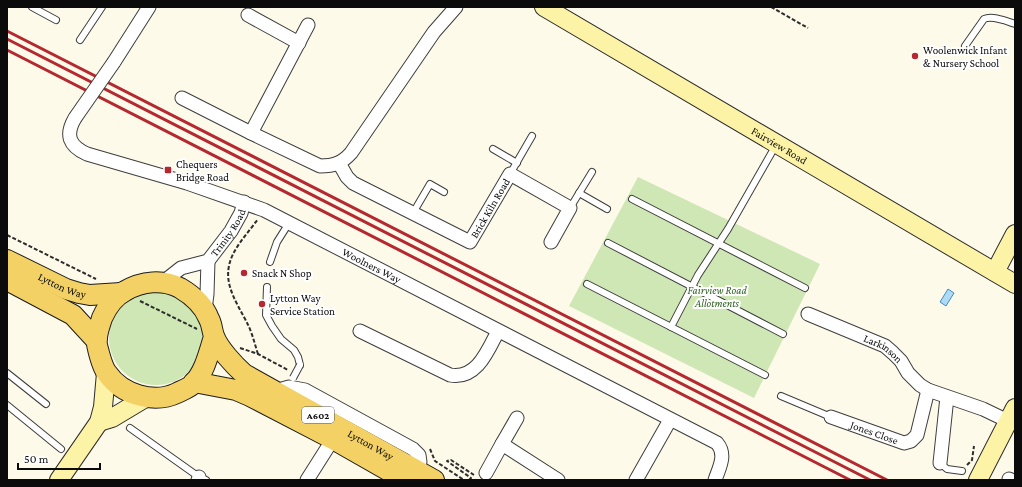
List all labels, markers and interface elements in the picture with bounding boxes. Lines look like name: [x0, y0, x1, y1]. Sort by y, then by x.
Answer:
place label: Woolenwick Infant & Nursery School: [923, 44, 1007, 70]
marker: Woolenwick Infant & Nursery School: [910, 51, 920, 61]
street label: Fairview Road: [749, 124, 809, 166]
place label: Chequers Bridge Road: [176, 158, 229, 184]
marker: Chequers Bridge Road: [163, 165, 173, 175]
street label: Brick Kiln Road: [468, 176, 512, 240]
street label: Trinity Road: [208, 208, 248, 259]
street label: Woolners Way: [340, 245, 404, 287]
place label: Snack N Shop: [252, 267, 312, 280]
marker: Snack N Shop: [239, 268, 249, 278]
street label: Lytton Way: [36, 270, 88, 301]
park label: Fairview Road Allotments: [687, 284, 747, 309]
place label: Lytton Way Service Station: [270, 292, 335, 317]
marker: Lytton Way Service Station: [257, 299, 267, 309]
street label: Larkinson: [862, 332, 905, 365]
road number: A602: [302, 407, 334, 423]
street label: Jones Close: [848, 418, 900, 447]
street label: Lytton Way: [346, 427, 397, 464]
scale bar: [18, 445, 100, 471]
text: 50 m: [24, 452, 49, 466]

